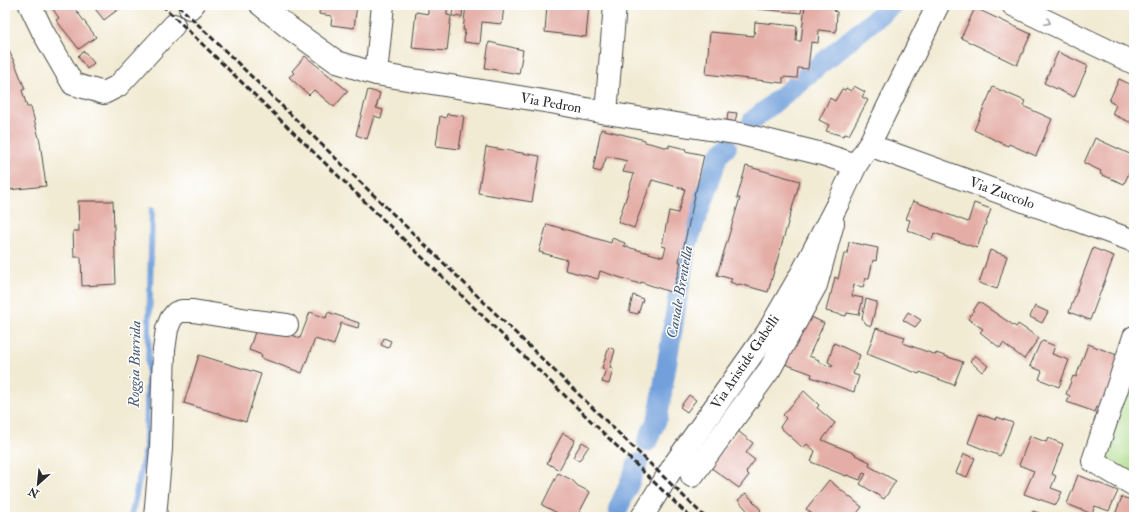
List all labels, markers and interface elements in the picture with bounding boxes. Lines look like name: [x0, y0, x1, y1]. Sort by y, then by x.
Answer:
one-way arrow: [1043, 17, 1051, 25]
street label: Via Pedron: [519, 89, 583, 117]
street label: Via Zuccolo: [967, 173, 1037, 213]
water label: Canale Brentella: [663, 244, 698, 340]
street label: Via Aristide Gabelli: [707, 311, 783, 412]
water label: Roggia Burrida: [125, 320, 145, 409]
north arrow: [18, 464, 58, 504]
text: N: [25, 484, 42, 501]

